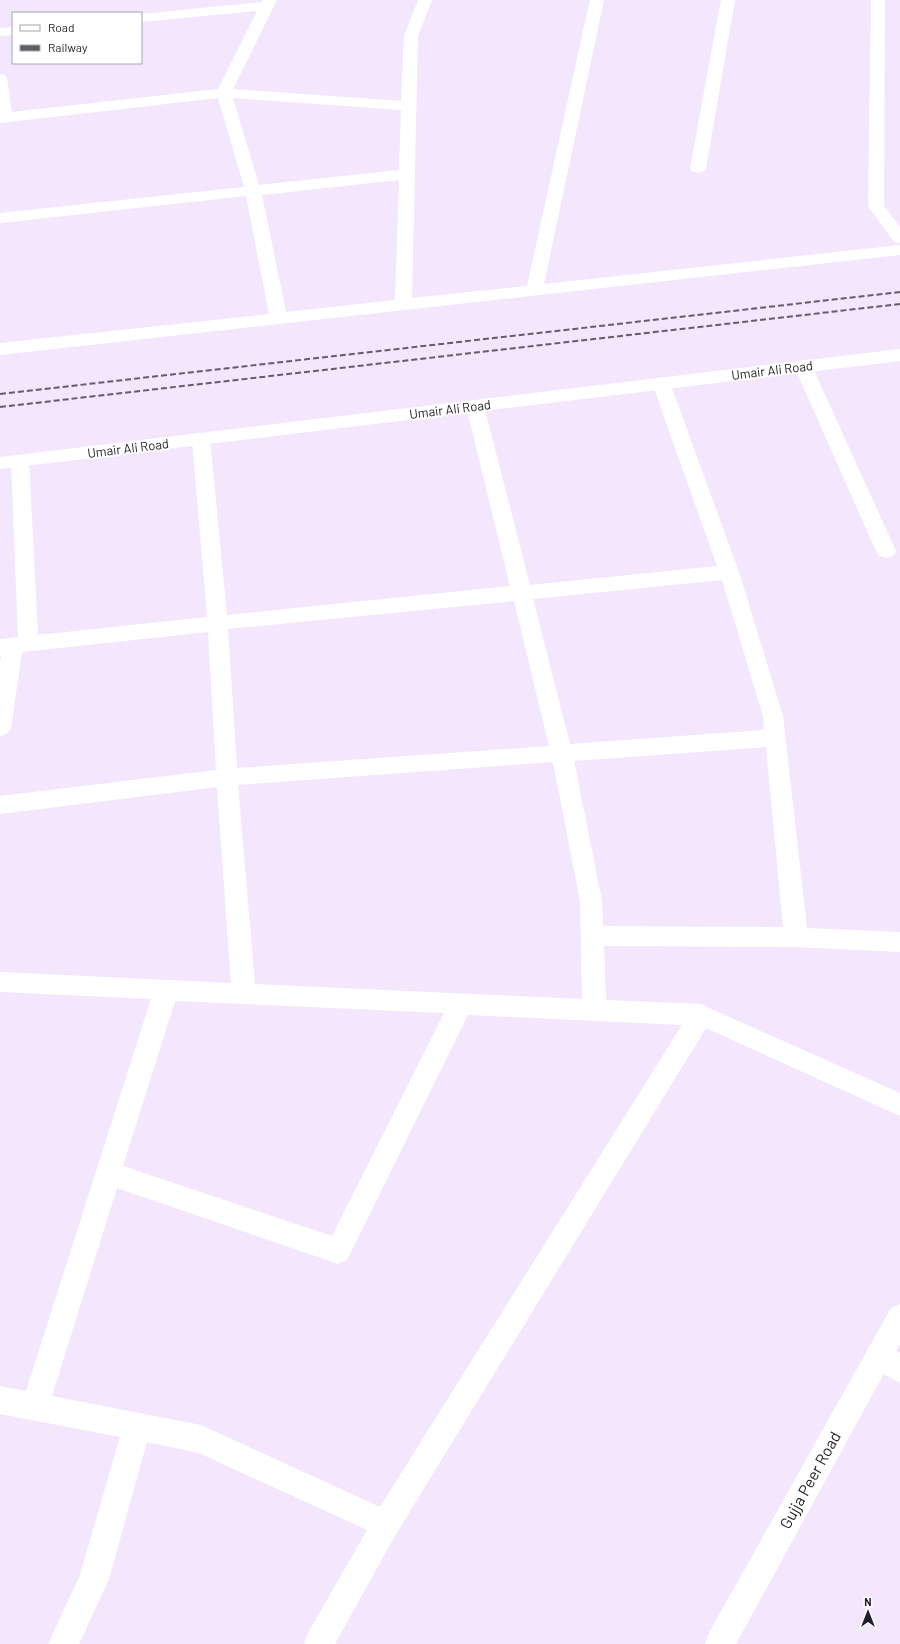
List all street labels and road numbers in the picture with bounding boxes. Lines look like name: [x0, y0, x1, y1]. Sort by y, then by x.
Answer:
street label: Umair Ali Road: [730, 357, 814, 383]
street label: Umair Ali Road: [408, 396, 492, 422]
street label: Umair Ali Road: [86, 435, 170, 461]
street label: Gujja Peer Road: [775, 1428, 844, 1532]

